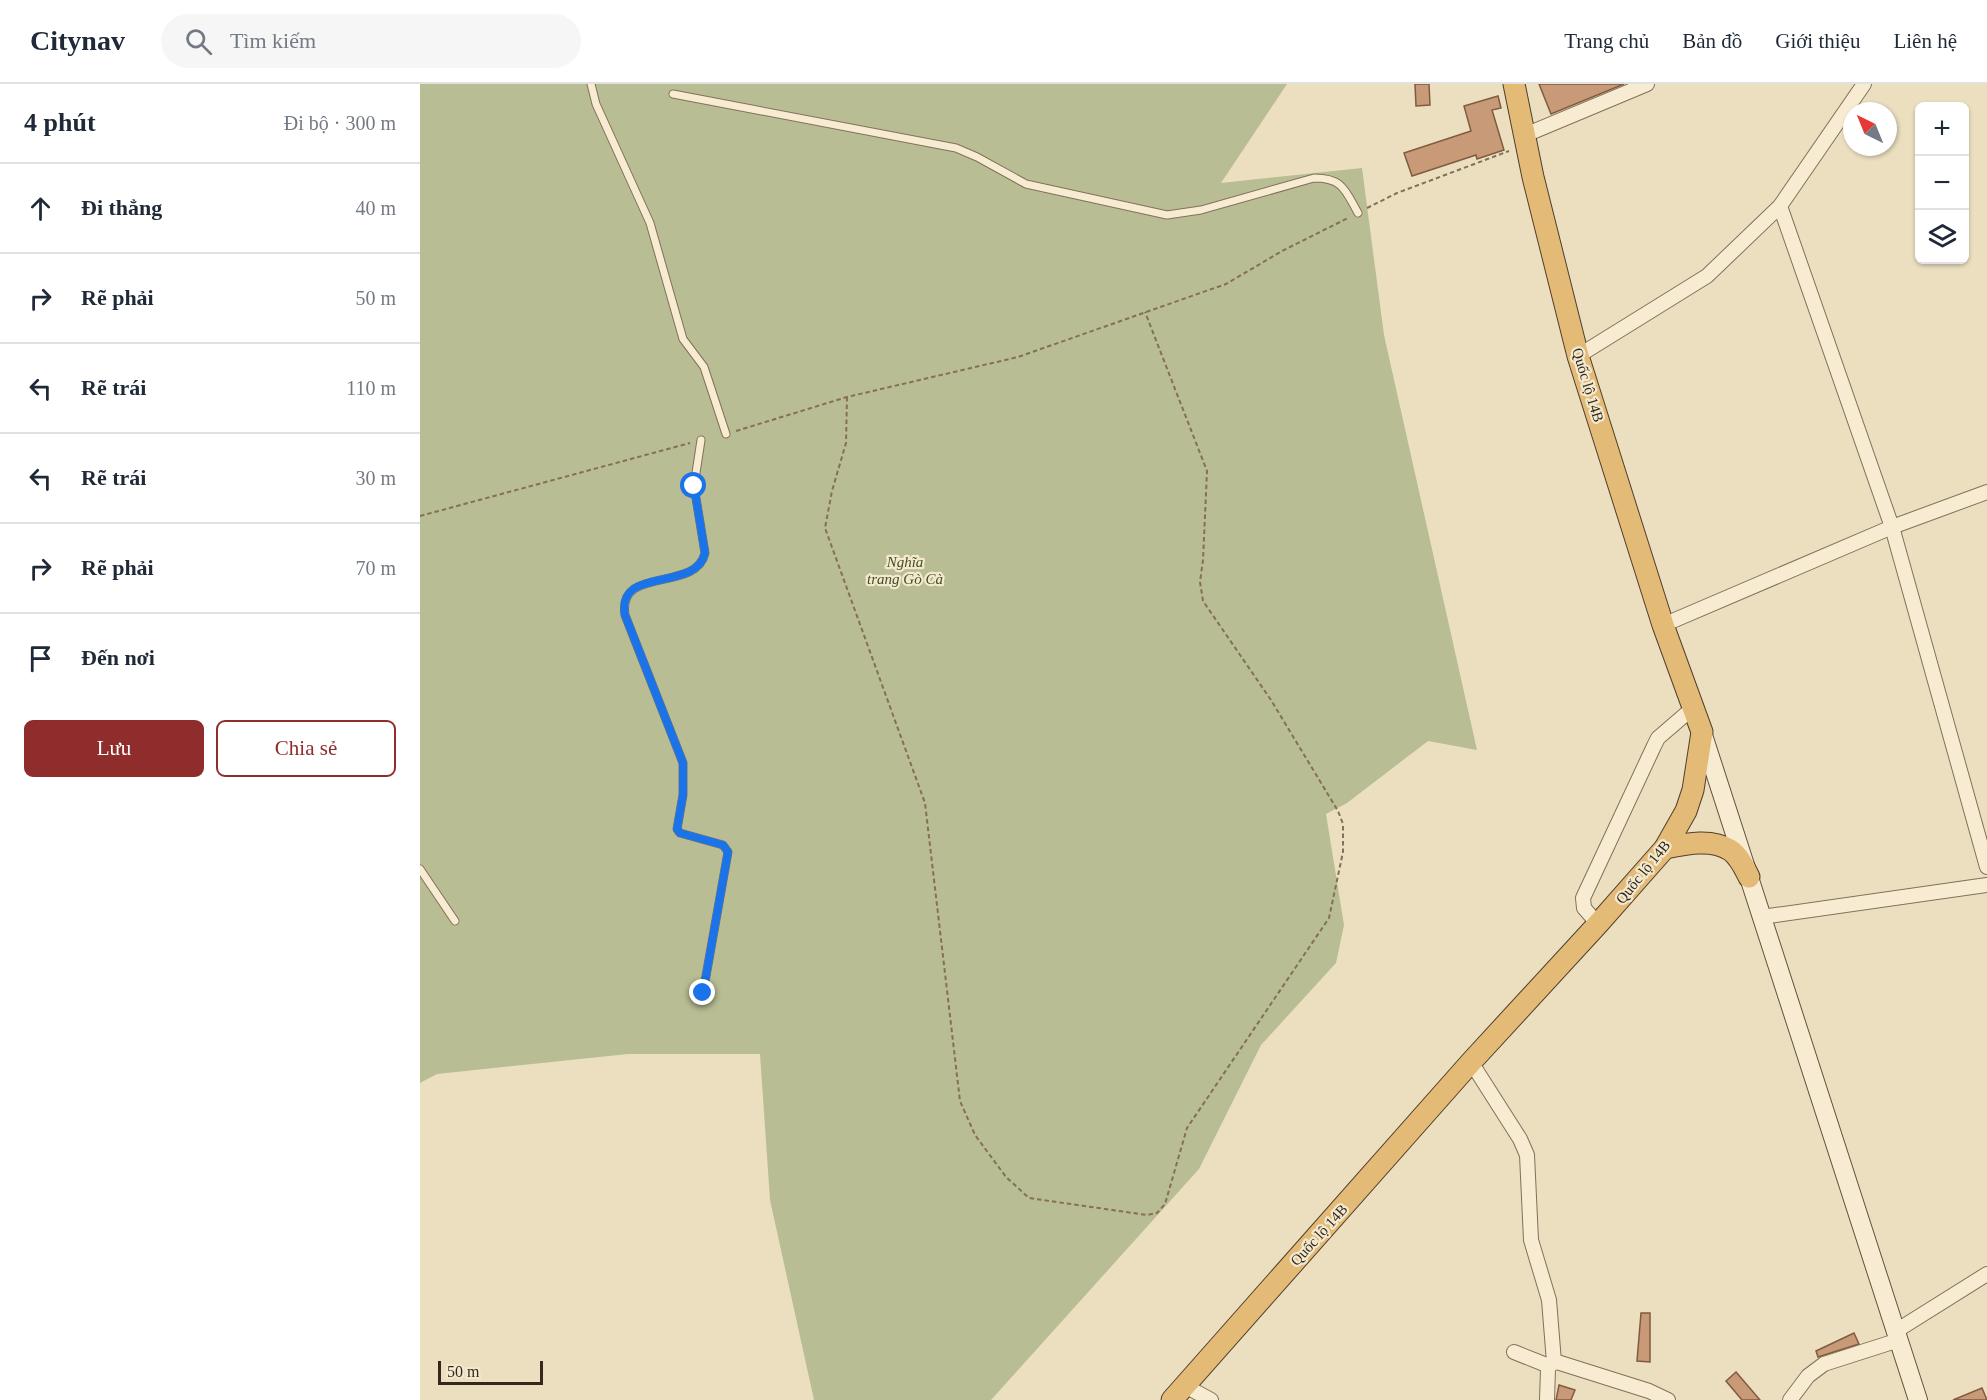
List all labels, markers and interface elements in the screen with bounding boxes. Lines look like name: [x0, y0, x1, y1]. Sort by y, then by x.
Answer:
search box: [161, 14, 581, 68]
text: Citynav: [30, 25, 125, 56]
icon: search: [182, 25, 215, 58]
text: Tìm kiếm: [230, 28, 316, 53]
text: Trang chủ: [1564, 29, 1649, 53]
text: Bản đồ: [1682, 29, 1742, 53]
text: Giới thiệu: [1775, 29, 1860, 53]
text: Liên hệ: [1893, 29, 1957, 53]
north arrow: [1843, 102, 1897, 156]
map controls: [1915, 102, 1969, 264]
button: +: [1915, 102, 1969, 156]
text: 4 phút: [24, 108, 96, 137]
text: Đi bộ · 300 m: [284, 112, 396, 134]
button: −: [1915, 156, 1969, 210]
icon: ahead: [24, 192, 57, 225]
text: Đi thẳng: [81, 195, 162, 220]
text: 40 m: [355, 197, 396, 219]
button: layers: [1915, 210, 1969, 264]
icon: right: [24, 282, 57, 315]
text: Rẽ phải: [81, 285, 154, 310]
text: 50 m: [355, 287, 396, 309]
street label: Quốc lộ 14B: [1569, 346, 1607, 424]
icon: left: [24, 372, 57, 405]
text: Rẽ trái: [81, 375, 146, 400]
text: 110 m: [346, 377, 396, 399]
icon: left: [24, 462, 57, 495]
text: Rẽ trái: [81, 465, 146, 490]
text: 30 m: [355, 467, 396, 489]
route start: [680, 472, 706, 498]
icon: right: [24, 552, 57, 585]
park label: Nghĩa trang Gò Cà: [867, 554, 943, 587]
text: Rẽ phải: [81, 555, 154, 580]
text: 70 m: [355, 557, 396, 579]
icon: arrive: [24, 642, 57, 675]
text: Đến nơi: [81, 645, 155, 670]
button: Lưu: [24, 720, 204, 777]
button: Chia sẻ: [216, 720, 396, 777]
street label: Quốc lộ 14B: [1613, 837, 1673, 907]
route end: [689, 979, 715, 1005]
street label: Quốc lộ 14B: [1287, 1201, 1351, 1269]
scale bar: [438, 1358, 543, 1386]
text: 50 m: [447, 1363, 479, 1380]

